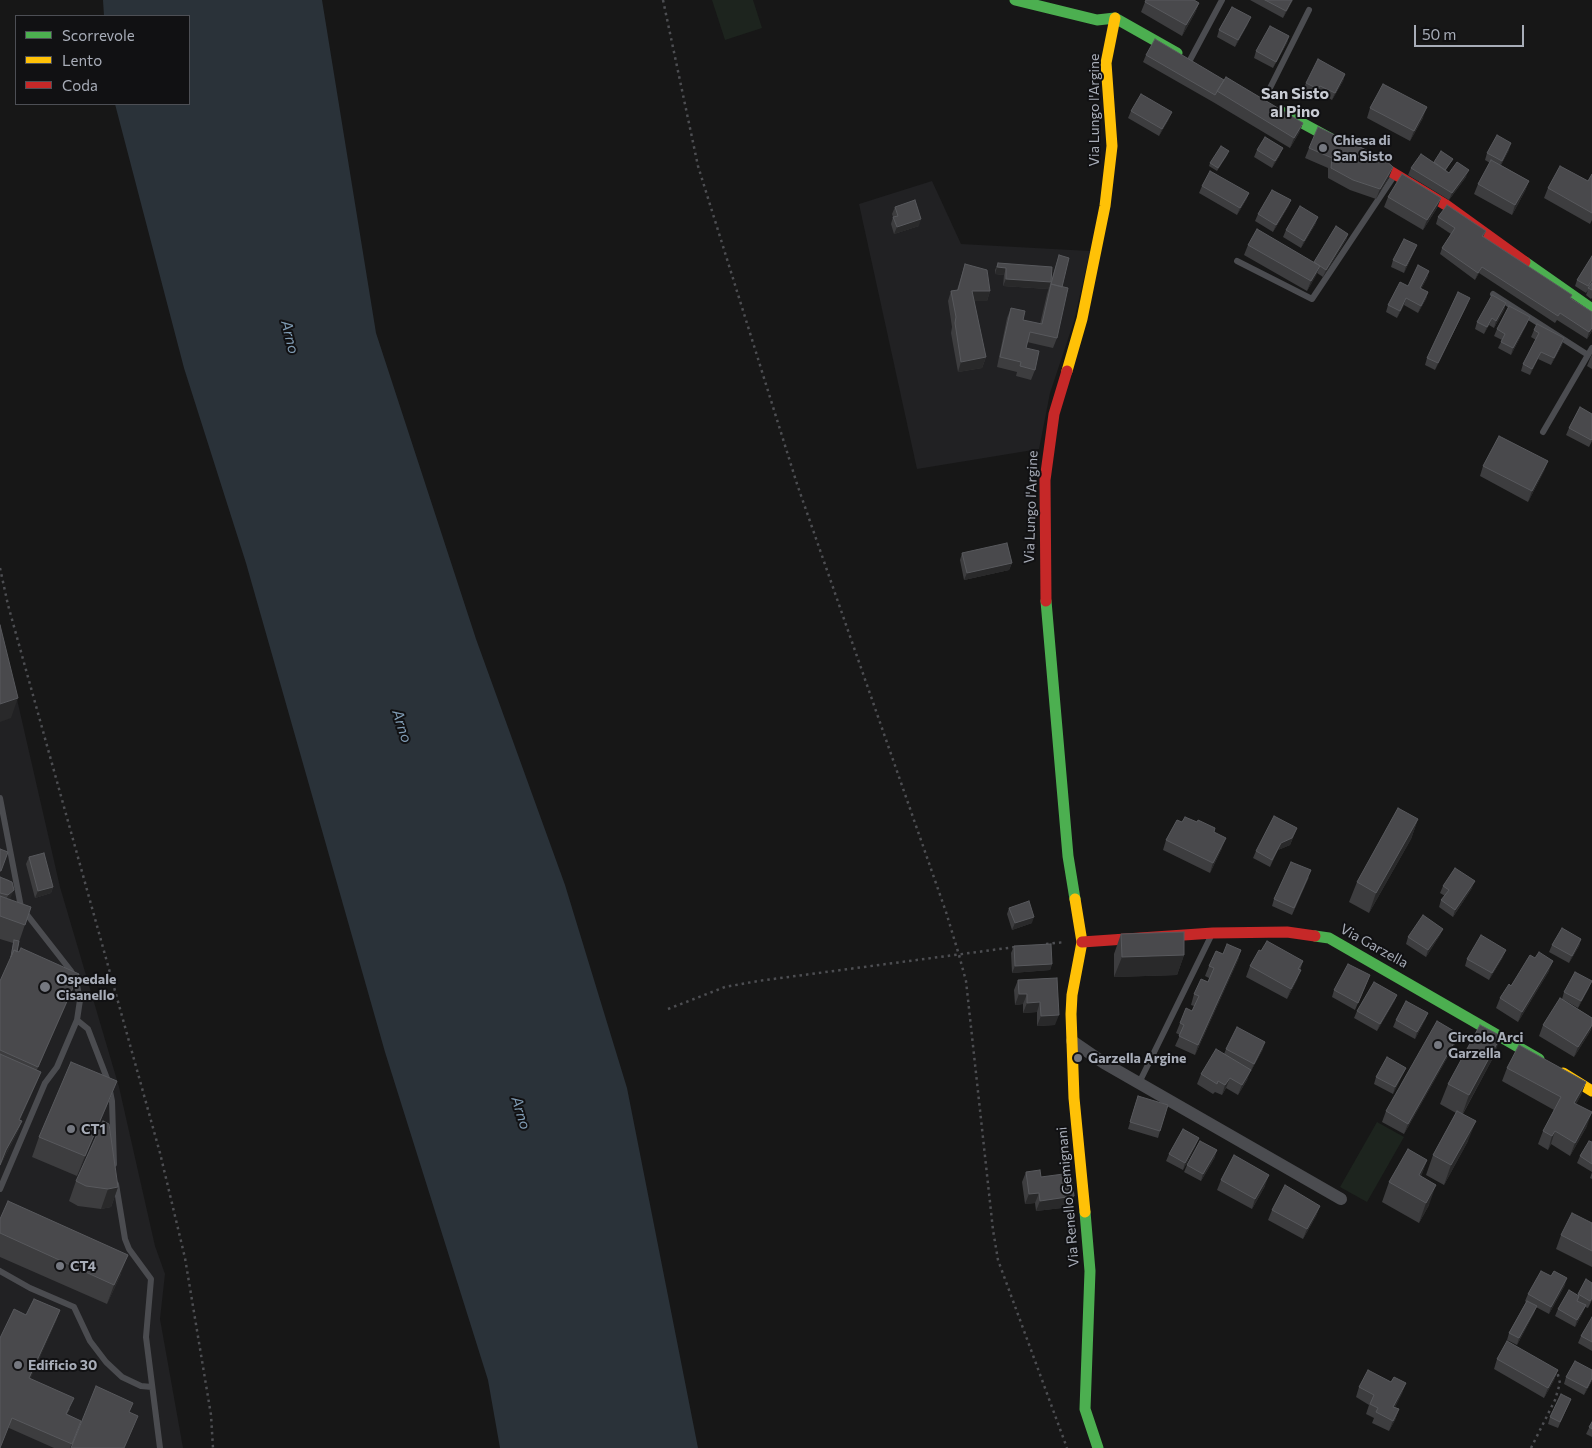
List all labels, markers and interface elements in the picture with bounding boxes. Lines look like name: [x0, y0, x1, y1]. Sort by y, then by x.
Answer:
legend: [15, 15, 190, 105]
scale bar: [1417, 15, 1527, 47]
text: 50 m: [1422, 25, 1456, 43]
text: Scorrevole: [62, 26, 135, 44]
text: Lento: [62, 51, 102, 69]
street label: Via Lungo l'Argine: [1086, 53, 1102, 167]
text: Coda: [62, 76, 98, 94]
district label: San Sisto al Pino: [1261, 84, 1329, 122]
place label: Chiesa di San Sisto: [1333, 132, 1393, 164]
marker: Chiesa di San Sisto: [1317, 142, 1329, 154]
water label: Arno: [277, 318, 303, 356]
street label: Via Lungo l'Argine: [1021, 450, 1041, 564]
water label: Arno: [388, 707, 416, 745]
street label: Via Garzella: [1337, 920, 1411, 972]
place label: Ospedale Cisanello: [56, 971, 116, 1004]
marker: Ospedale Cisanello: [38, 980, 52, 994]
place label: Circolo Arci Garzella: [1448, 1029, 1523, 1062]
marker: Circolo Arci Garzella: [1432, 1039, 1444, 1051]
place label: Garzella Argine: [1088, 1050, 1186, 1066]
marker: Garzella Argine: [1072, 1052, 1084, 1064]
water label: Arno: [507, 1094, 535, 1132]
place label: CT1: [81, 1121, 106, 1137]
marker: CT1: [65, 1123, 77, 1135]
street label: Via Renello Gemignani: [1053, 1126, 1083, 1268]
place label: CT4: [70, 1258, 96, 1274]
marker: CT4: [54, 1260, 66, 1272]
place label: Edificio 30: [28, 1357, 97, 1373]
marker: Edificio 30: [12, 1359, 24, 1371]

